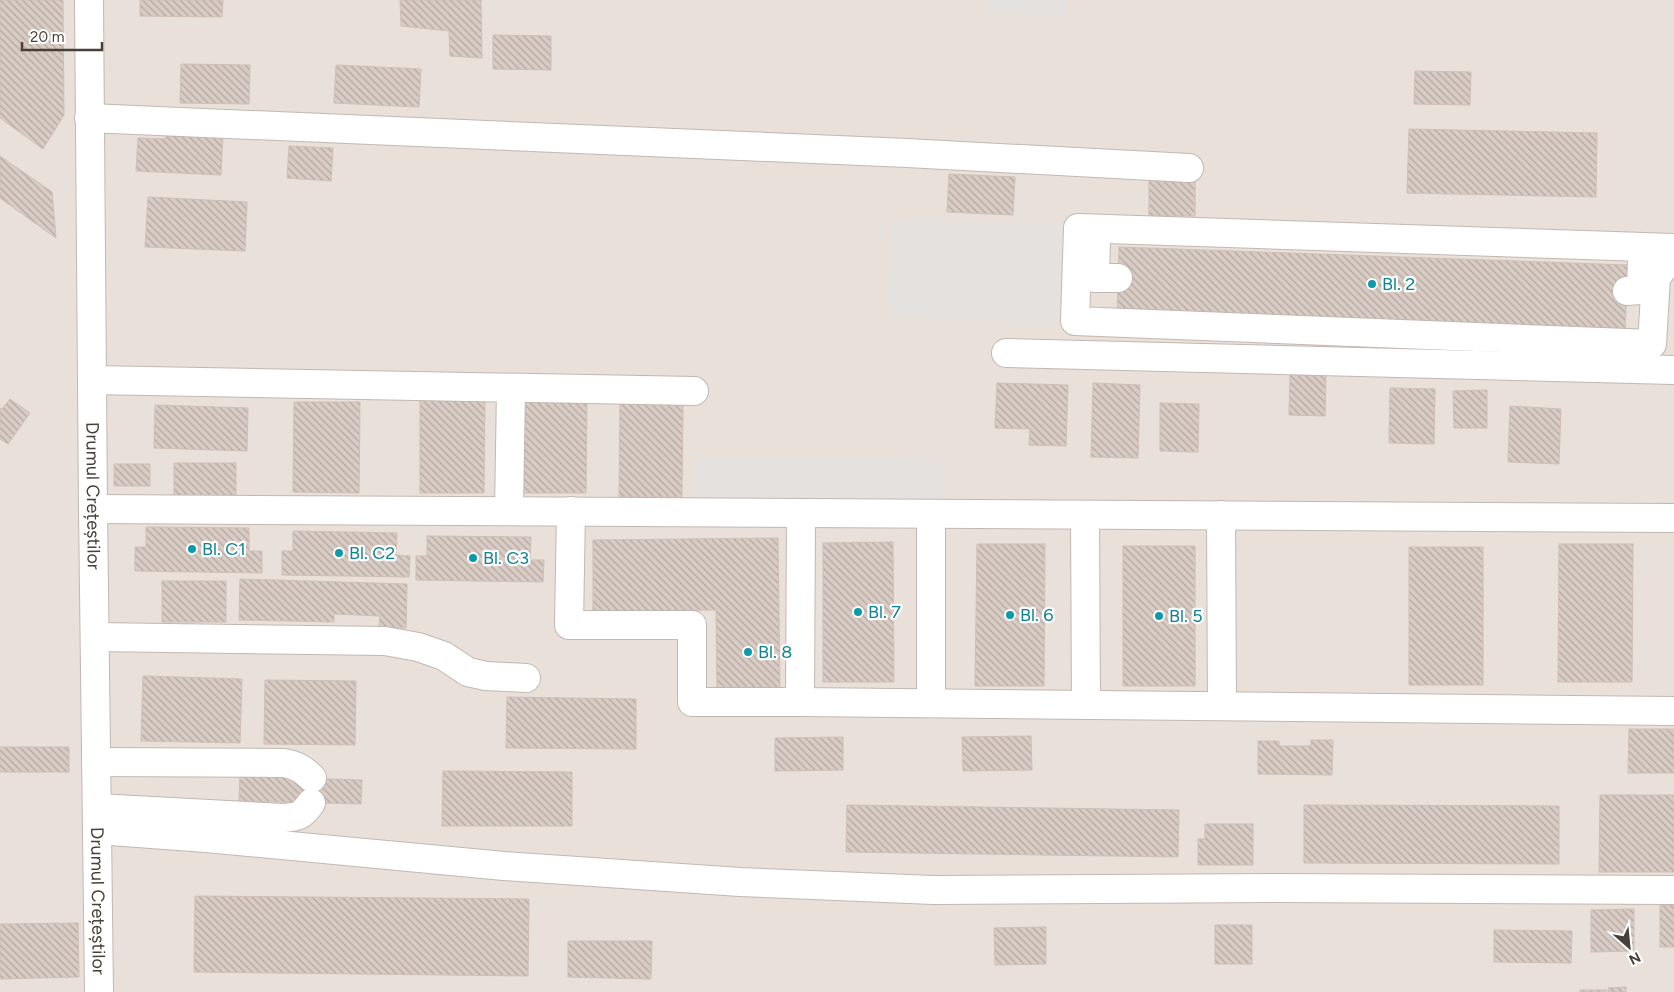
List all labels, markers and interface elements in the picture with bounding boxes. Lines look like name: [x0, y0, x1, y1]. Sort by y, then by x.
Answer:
scale bar: [22, 20, 102, 52]
text: 20 m: [30, 28, 64, 46]
place label: Bl. 2: [1382, 273, 1415, 295]
marker: Bl. 2: [1366, 278, 1378, 290]
street label: Drumul Crețeștilor: [81, 422, 105, 570]
place label: Bl. C1: [202, 538, 246, 560]
place label: Bl. C2: [349, 542, 395, 564]
marker: Bl. C1: [186, 543, 198, 555]
marker: Bl. C2: [333, 547, 345, 559]
place label: Bl. C3: [483, 547, 529, 569]
marker: Bl. C3: [467, 552, 479, 564]
place label: Bl. 7: [868, 601, 901, 623]
place label: Bl. 6: [1020, 604, 1053, 626]
place label: Bl. 5: [1169, 605, 1203, 627]
marker: Bl. 7: [852, 606, 864, 618]
marker: Bl. 6: [1004, 609, 1016, 621]
marker: Bl. 5: [1153, 610, 1165, 622]
place label: Bl. 8: [758, 641, 792, 663]
marker: Bl. 8: [742, 646, 754, 658]
street label: Drumul Crețeștilor: [86, 827, 110, 975]
north arrow: [1604, 922, 1654, 972]
text: N: [1626, 948, 1643, 968]

